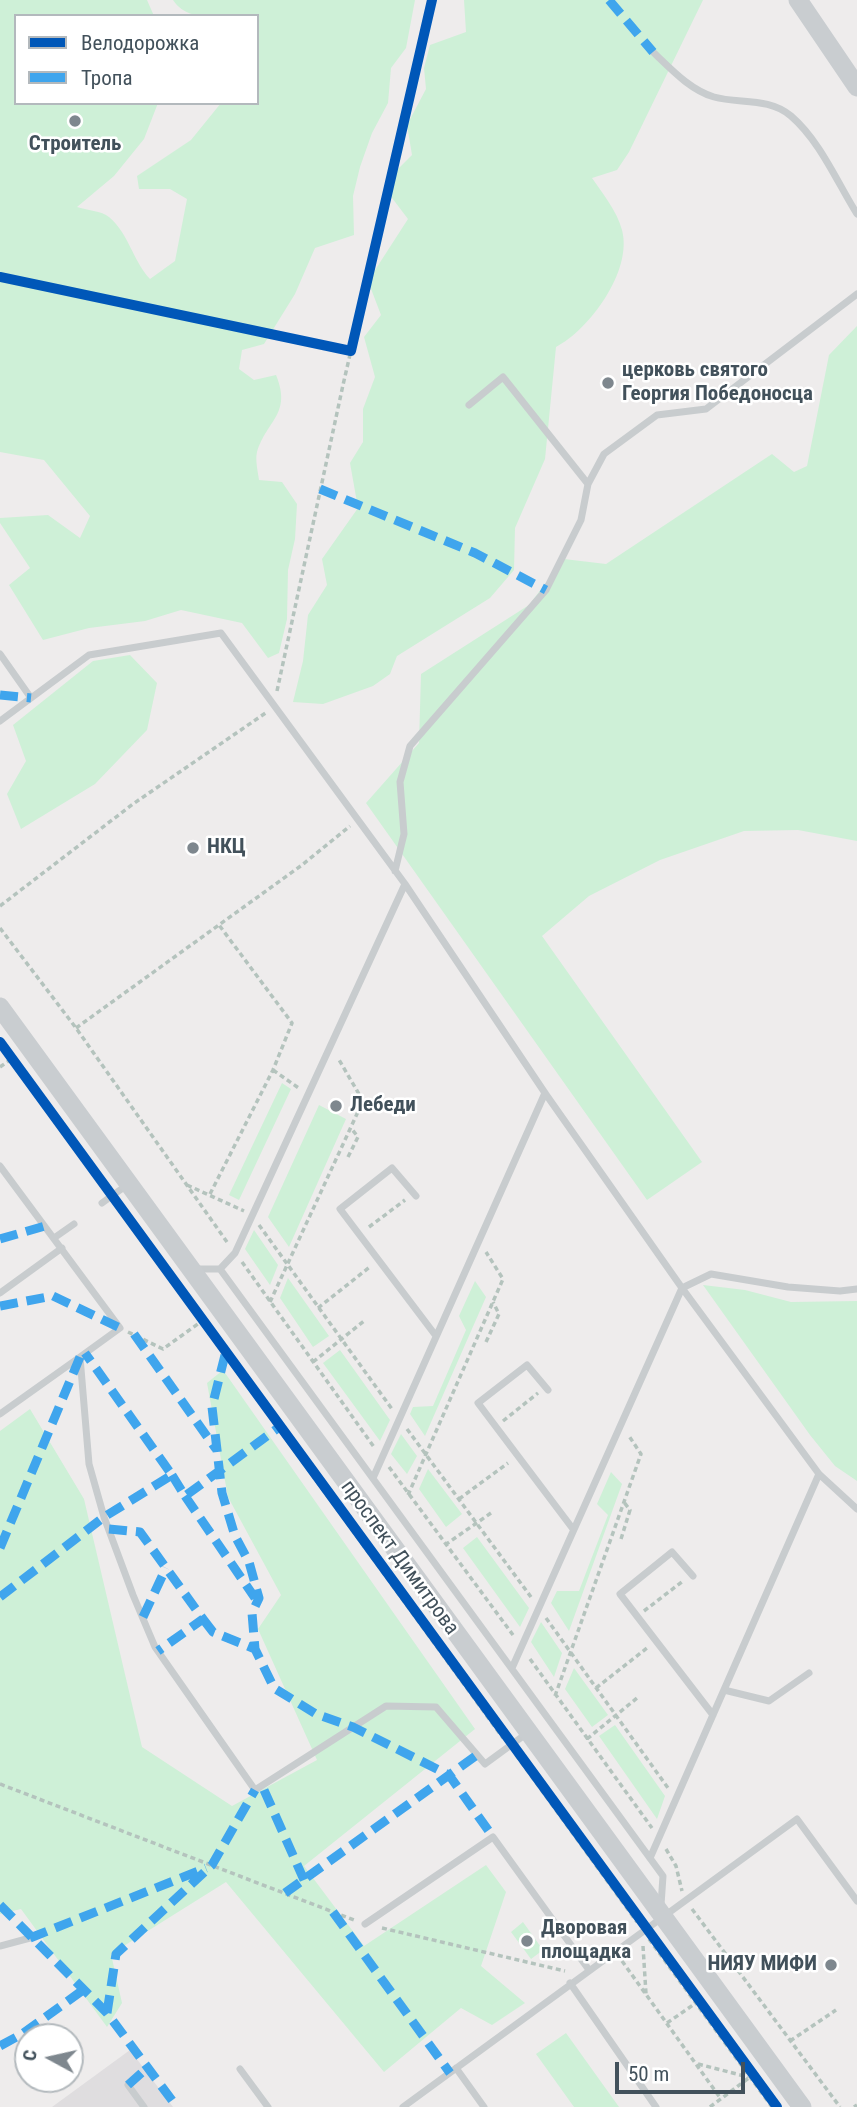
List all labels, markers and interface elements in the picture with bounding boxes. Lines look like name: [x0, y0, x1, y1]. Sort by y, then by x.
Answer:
legend: [14, 14, 259, 105]
text: Велодорожка: [81, 31, 199, 55]
text: Тропа: [81, 66, 132, 90]
marker: Строитель: [67, 113, 83, 129]
place label: Строитель: [29, 132, 121, 158]
place label: церковь святого Георгия Победоносца: [622, 358, 813, 408]
marker: церковь святого Георгия Победоносца: [600, 375, 616, 391]
place label: НКЦ: [207, 835, 246, 861]
marker: НКЦ: [185, 840, 201, 856]
place label: Лебеди: [350, 1093, 416, 1119]
marker: Лебеди: [328, 1098, 344, 1114]
street label: проспект Димитрова: [334, 1476, 464, 1640]
place label: Дворовая площадка: [541, 1916, 631, 1966]
marker: Дворовая площадка: [519, 1933, 535, 1949]
place label: НИЯУ МИФИ: [707, 1952, 817, 1978]
marker: НИЯУ МИФИ: [823, 1957, 839, 1973]
north arrow: [14, 2023, 84, 2093]
text: С: [18, 2048, 42, 2062]
scale bar: [619, 2048, 748, 2092]
text: 50 m: [628, 2062, 669, 2086]

